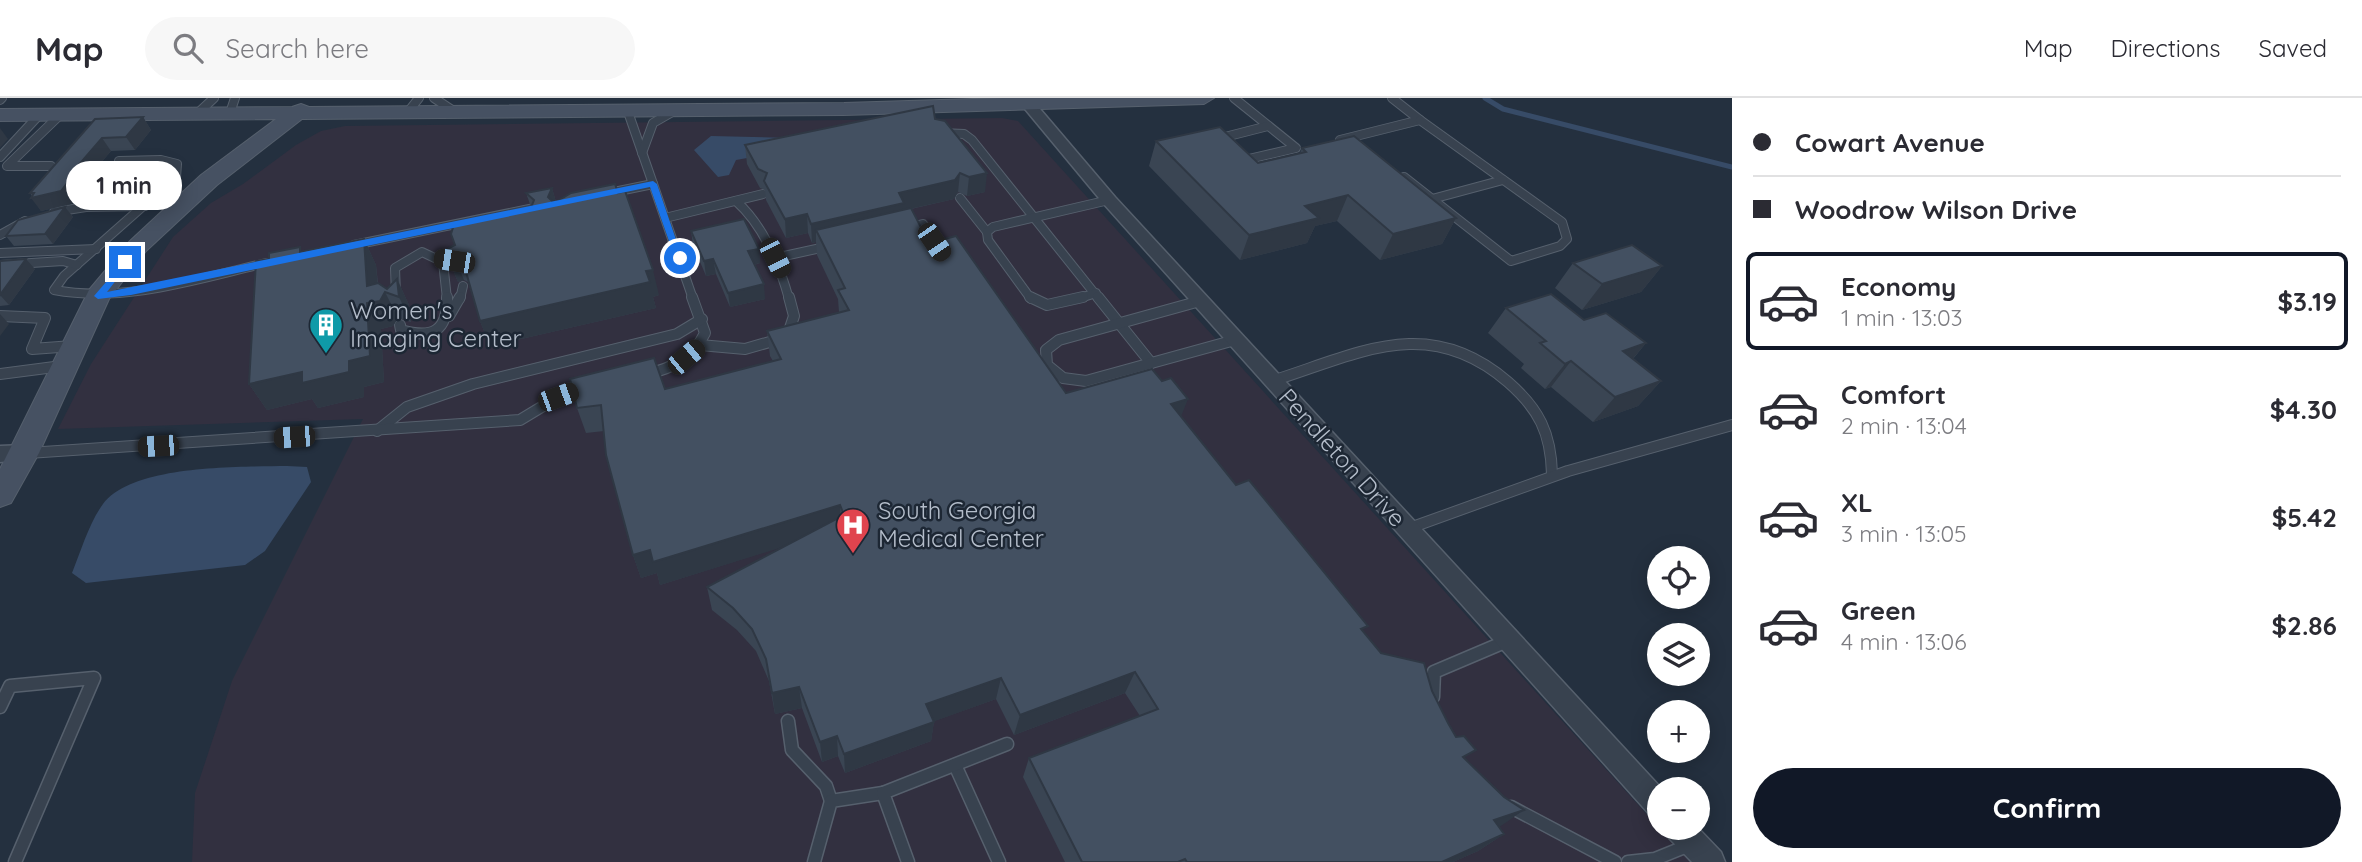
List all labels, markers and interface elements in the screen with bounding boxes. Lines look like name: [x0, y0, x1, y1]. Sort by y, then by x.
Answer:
search box: [145, 17, 635, 80]
text: Map: [35, 28, 103, 69]
icon: search: [169, 29, 207, 67]
text: Search here: [225, 32, 369, 65]
text: Map: [2024, 33, 2073, 63]
text: Directions: [2111, 33, 2221, 63]
text: Saved: [2259, 33, 2327, 63]
text: Cowart Avenue: [1795, 126, 1985, 159]
callout: 1 min: [67, 160, 183, 209]
text: 1 min: [96, 171, 152, 200]
text: Woodrow Wilson Drive: [1795, 193, 2077, 226]
car: [914, 219, 955, 265]
car: [757, 235, 794, 281]
route start: [664, 242, 696, 274]
route end: [109, 246, 141, 278]
car: [432, 247, 477, 275]
icon: car: [1757, 270, 1820, 333]
text: Economy: [1841, 270, 1956, 303]
text: $3.19: [2277, 285, 2337, 318]
place label: Women's Imaging Center: [350, 295, 522, 353]
text: 1 min · 13:03: [1841, 303, 1963, 332]
building icon: Women's Imaging Center: [307, 306, 345, 355]
car: [664, 335, 709, 379]
icon: car: [1757, 378, 1820, 441]
text: Comfort: [1841, 378, 1946, 411]
car: [535, 380, 582, 414]
street label: Pendleton Drive: [1273, 382, 1413, 533]
text: $4.30: [2270, 393, 2337, 426]
text: 2 min · 13:04: [1841, 411, 1967, 440]
car: [273, 425, 316, 449]
car: [137, 434, 180, 458]
icon: car: [1757, 486, 1820, 549]
text: XL: [1841, 486, 1873, 519]
place label: South Georgia Medical Center: [878, 495, 1044, 553]
text: $5.42: [2272, 501, 2337, 534]
hospital icon: South Georgia Medical Center: [834, 506, 872, 555]
text: 3 min · 13:05: [1841, 519, 1967, 548]
map controls: [1647, 546, 1710, 840]
button: locate: [1647, 546, 1710, 609]
icon: car: [1757, 594, 1820, 657]
text: Green: [1841, 594, 1916, 627]
text: $2.86: [2272, 609, 2337, 642]
button: layers: [1647, 623, 1710, 686]
text: 4 min · 13:06: [1841, 627, 1967, 656]
button: +: [1647, 700, 1710, 763]
button: Confirm: [1753, 768, 2341, 848]
button: −: [1647, 777, 1710, 840]

